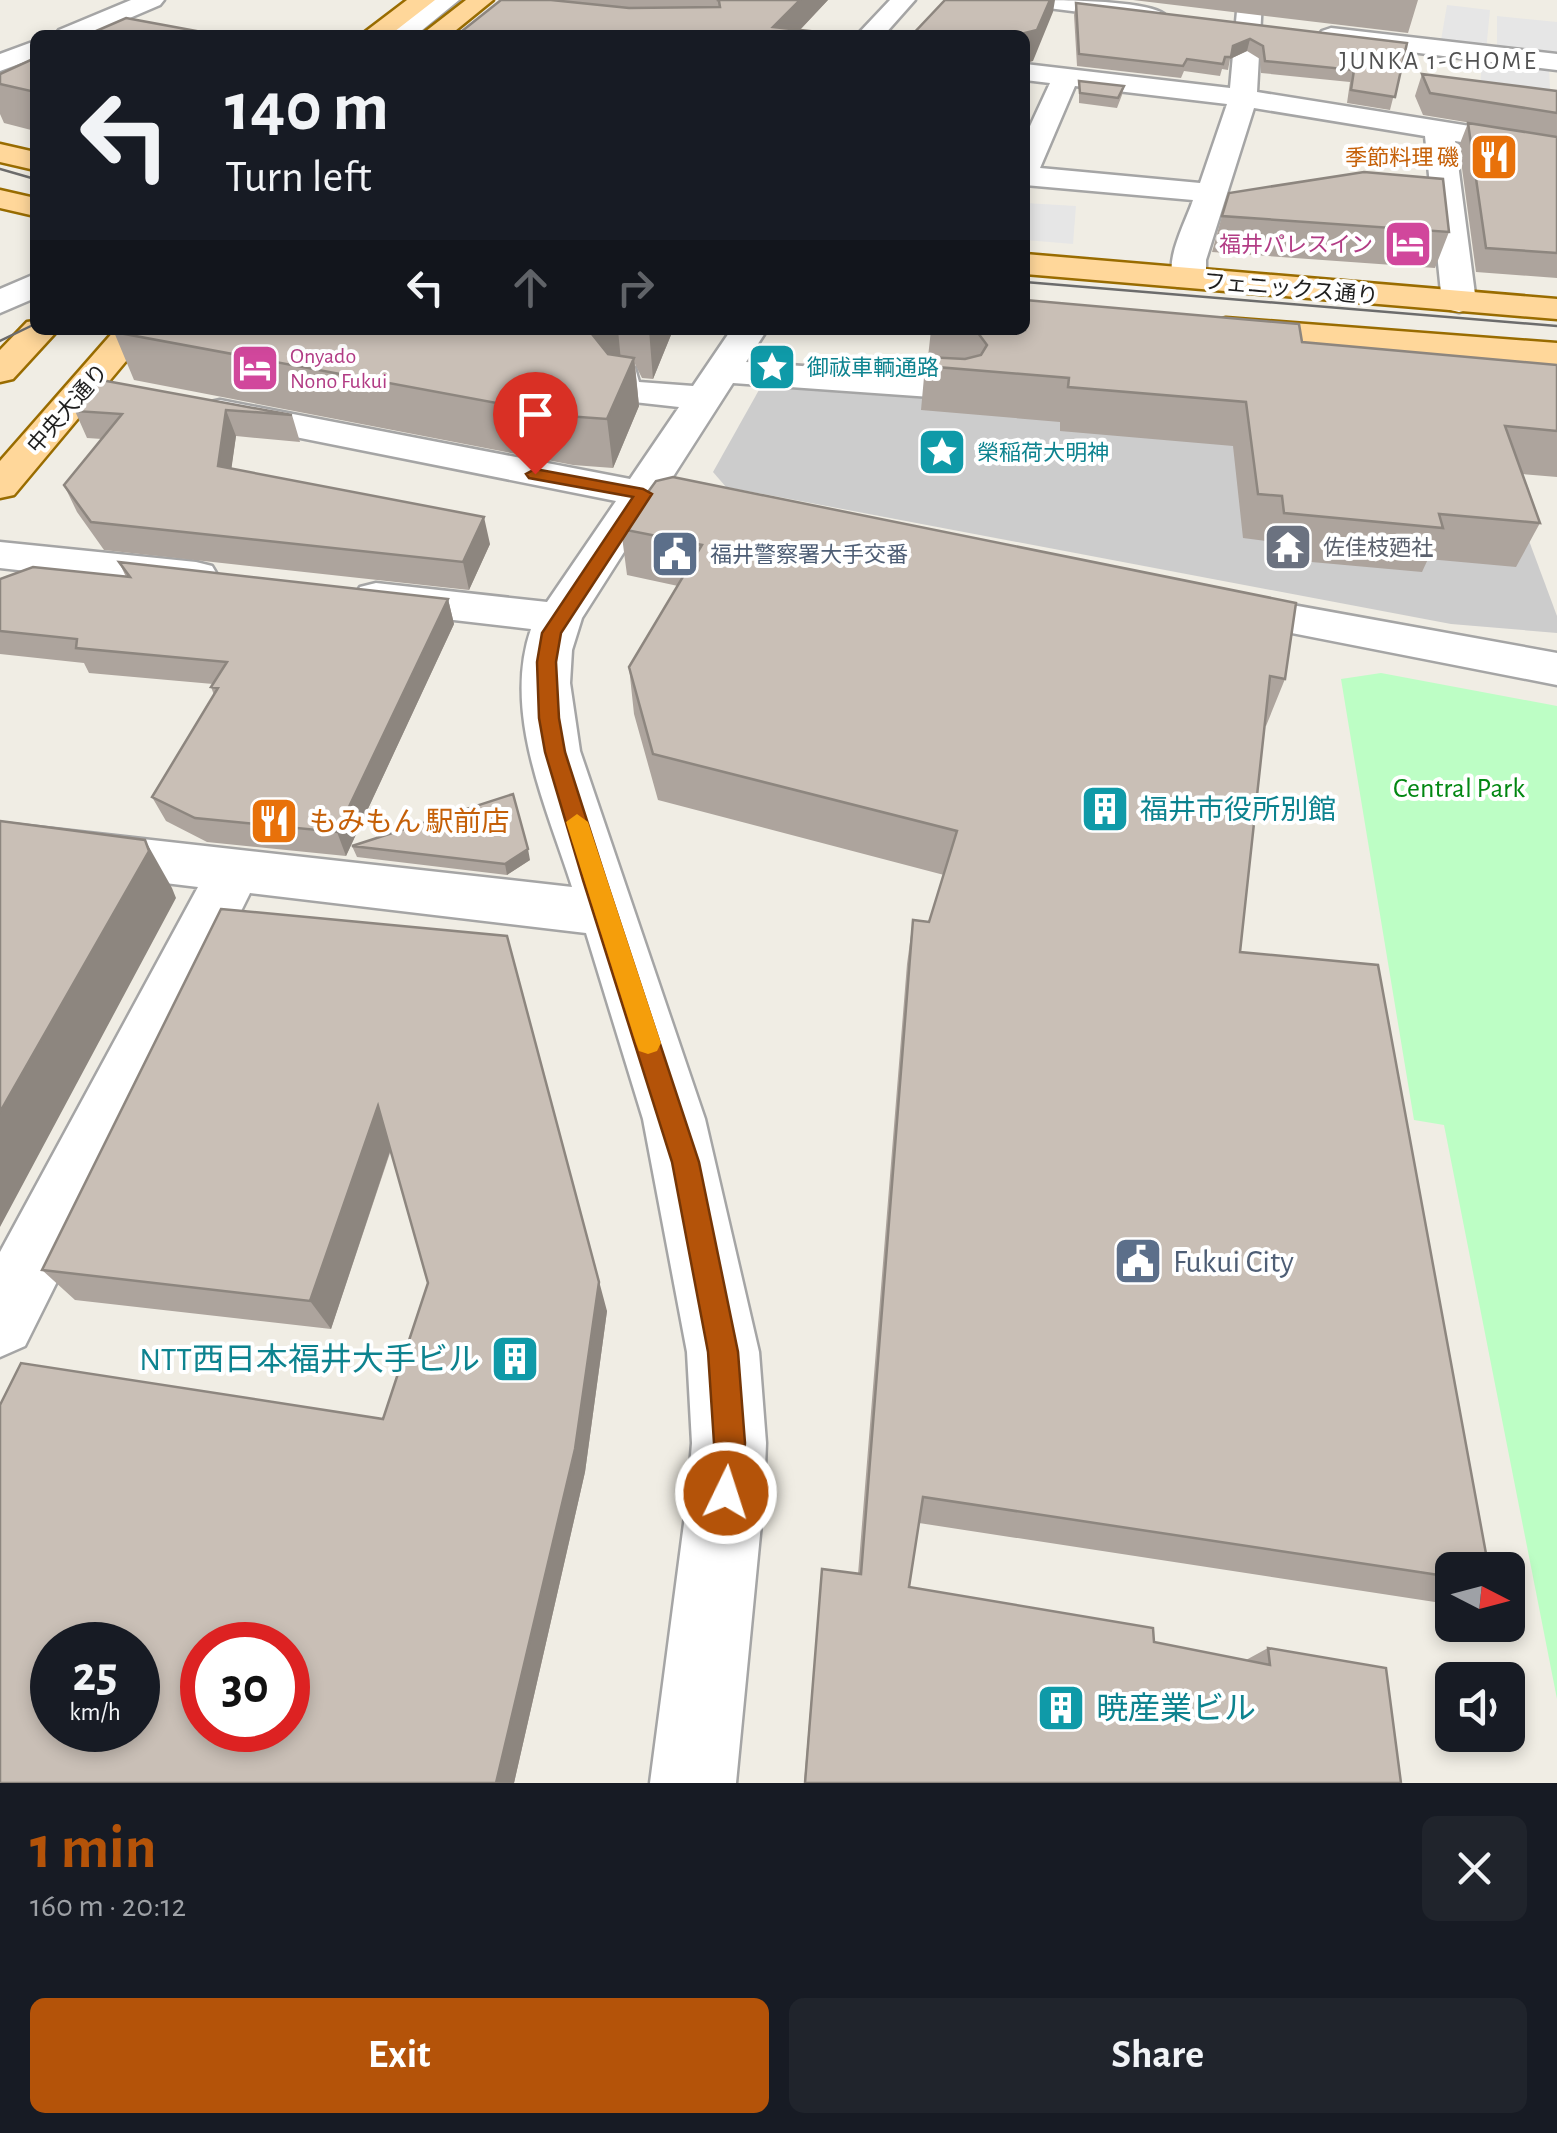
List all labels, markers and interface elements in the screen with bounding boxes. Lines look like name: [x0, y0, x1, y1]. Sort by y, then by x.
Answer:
district label: JUNKA 1-CHOME: [1340, 49, 1538, 74]
icon: left: [60, 70, 190, 200]
text: 140 m: [225, 73, 389, 143]
restaurant icon: 季節料理 磯: [1468, 131, 1520, 183]
place label: 季節料理 磯: [1345, 146, 1459, 169]
text: Turn left: [225, 155, 372, 200]
hotel icon: 福井パレスイン: [1382, 218, 1434, 270]
place label: 福井パレスイン: [1219, 233, 1373, 256]
icon: left: [398, 260, 453, 315]
icon: ahead: [503, 260, 558, 315]
icon: right: [608, 260, 663, 315]
street label: フェニックス通り: [1203, 270, 1379, 308]
place icon: 御祓車輌通路: [746, 341, 798, 393]
hotel icon: Onyado Nono Fukui: [229, 342, 281, 394]
place label: Onyado Nono Fukui: [290, 345, 387, 392]
place label: 御祓車輌通路: [807, 356, 939, 379]
street label: 中央大通り: [23, 359, 112, 457]
pin: [493, 372, 578, 475]
icon: arrive: [508, 387, 563, 442]
place icon: 榮稲荷大明神: [916, 426, 968, 478]
place label: 榮稲荷大明神: [977, 441, 1109, 464]
temple icon: 佐佳枝廼社: [1262, 521, 1314, 573]
public building icon: 福井警察署大手交番: [649, 528, 701, 580]
place label: 佐佳枝廼社: [1323, 536, 1433, 559]
place label: 福井警察署大手交番: [710, 543, 908, 566]
park label: Central Park: [1393, 775, 1525, 803]
building icon: 福井市役所別館: [1079, 783, 1131, 835]
restaurant icon: もみもん 駅前店: [248, 795, 300, 847]
place label: 福井市役所別館: [1140, 795, 1336, 825]
place label: もみもん 駅前店: [309, 807, 510, 837]
public building icon: Fukui City: [1112, 1235, 1164, 1287]
place label: Fukui City: [1173, 1246, 1294, 1278]
building icon: NTT西日本福井大手ビル: [489, 1333, 541, 1385]
place label: NTT西日本福井大手ビル: [139, 1343, 480, 1376]
position arrow: [674, 1441, 778, 1545]
north arrow: [1435, 1552, 1525, 1642]
map controls: [1435, 1552, 1525, 1752]
speed limit sign: 30: [180, 1622, 310, 1752]
text: 25: [72, 1650, 118, 1700]
button: sound: [1435, 1662, 1525, 1752]
building icon: 暁産業ビル: [1035, 1682, 1087, 1734]
place label: 暁産業ビル: [1096, 1692, 1256, 1725]
text: km/h: [69, 1700, 121, 1725]
button: close: [1422, 1816, 1527, 1921]
text: 1 min: [30, 1819, 156, 1879]
text: 160 m · 20:12: [30, 1890, 186, 1922]
button: Exit: [30, 1998, 769, 2113]
button: Share: [789, 1998, 1527, 2113]

